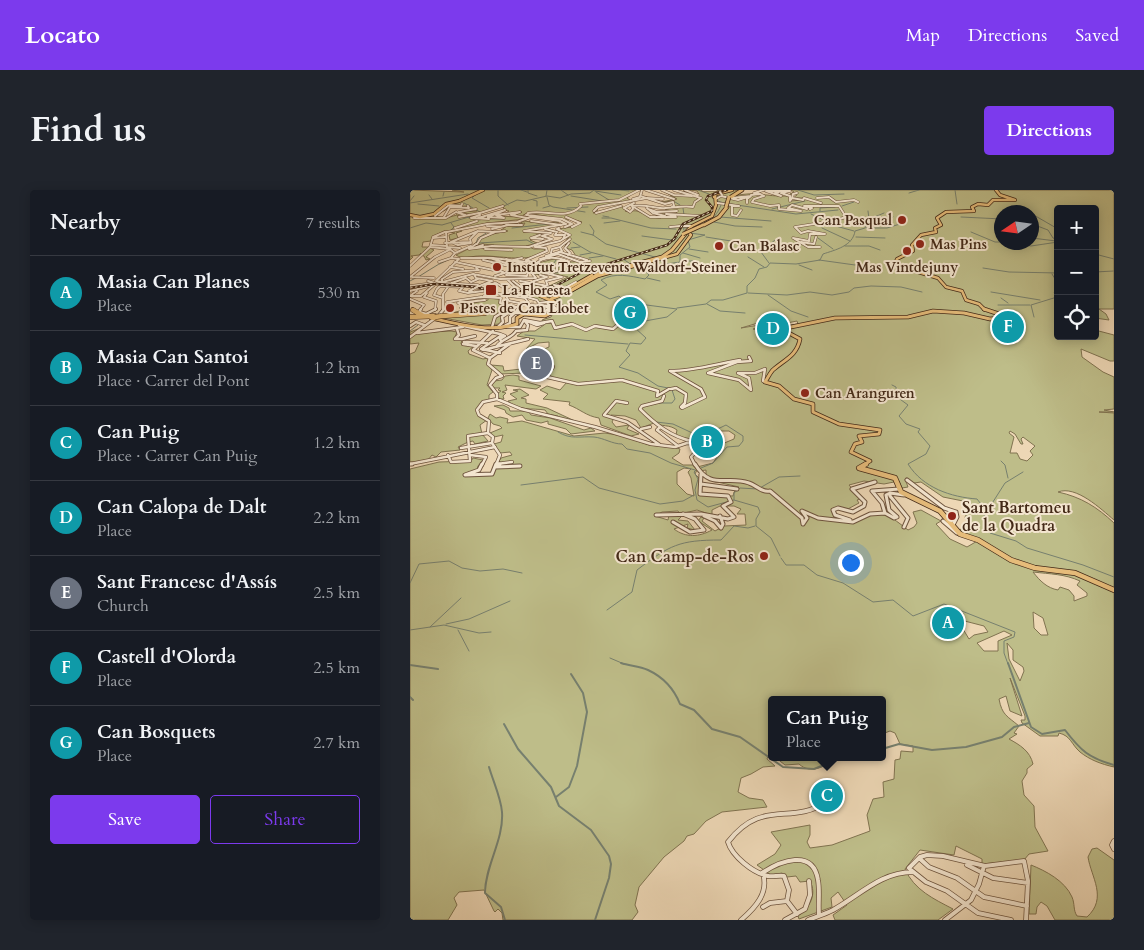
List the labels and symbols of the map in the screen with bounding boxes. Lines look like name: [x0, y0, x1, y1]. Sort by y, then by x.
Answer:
north arrow: [994, 205, 1039, 250]
place label: Can Pasqual: [814, 211, 892, 230]
marker: Can Pasqual: [896, 214, 908, 226]
place label: Mas Pins: [930, 235, 987, 254]
place label: Can Balasc: [729, 237, 800, 256]
marker: Mas Pins: [914, 238, 926, 250]
marker: Can Balasc: [713, 240, 725, 252]
marker: Mas Vintdejuny: [901, 245, 913, 257]
place label: Institut Tretzevents Waldorf-Steiner: [507, 258, 737, 277]
place label: Mas Vintdejuny: [856, 258, 958, 277]
marker: Institut Tretzevents Waldorf-Steiner: [491, 261, 503, 273]
place label: La Floresta: [502, 281, 571, 300]
marker: La Floresta: [484, 283, 498, 297]
pin: G: [614, 294, 646, 332]
place label: Pistes de Can Llobet: [460, 299, 589, 318]
marker: Pistes de Can Llobet: [444, 302, 456, 314]
pin: F: [992, 308, 1024, 346]
pin: D: [757, 310, 789, 348]
pin: E: [520, 345, 552, 383]
place label: Can Aranguren: [815, 384, 915, 403]
marker: Can Aranguren: [799, 387, 811, 399]
pin: B: [691, 423, 723, 461]
place label: Sant Bartomeu de la Quadra: [962, 497, 1071, 537]
marker: Sant Bartomeu de la Quadra: [946, 510, 958, 522]
place label: Can Camp-de-Ros: [616, 546, 754, 568]
marker: Can Camp-de-Ros: [758, 550, 770, 562]
your location: [838, 550, 864, 576]
pin: A: [932, 604, 964, 642]
pin: C: [811, 777, 843, 815]

